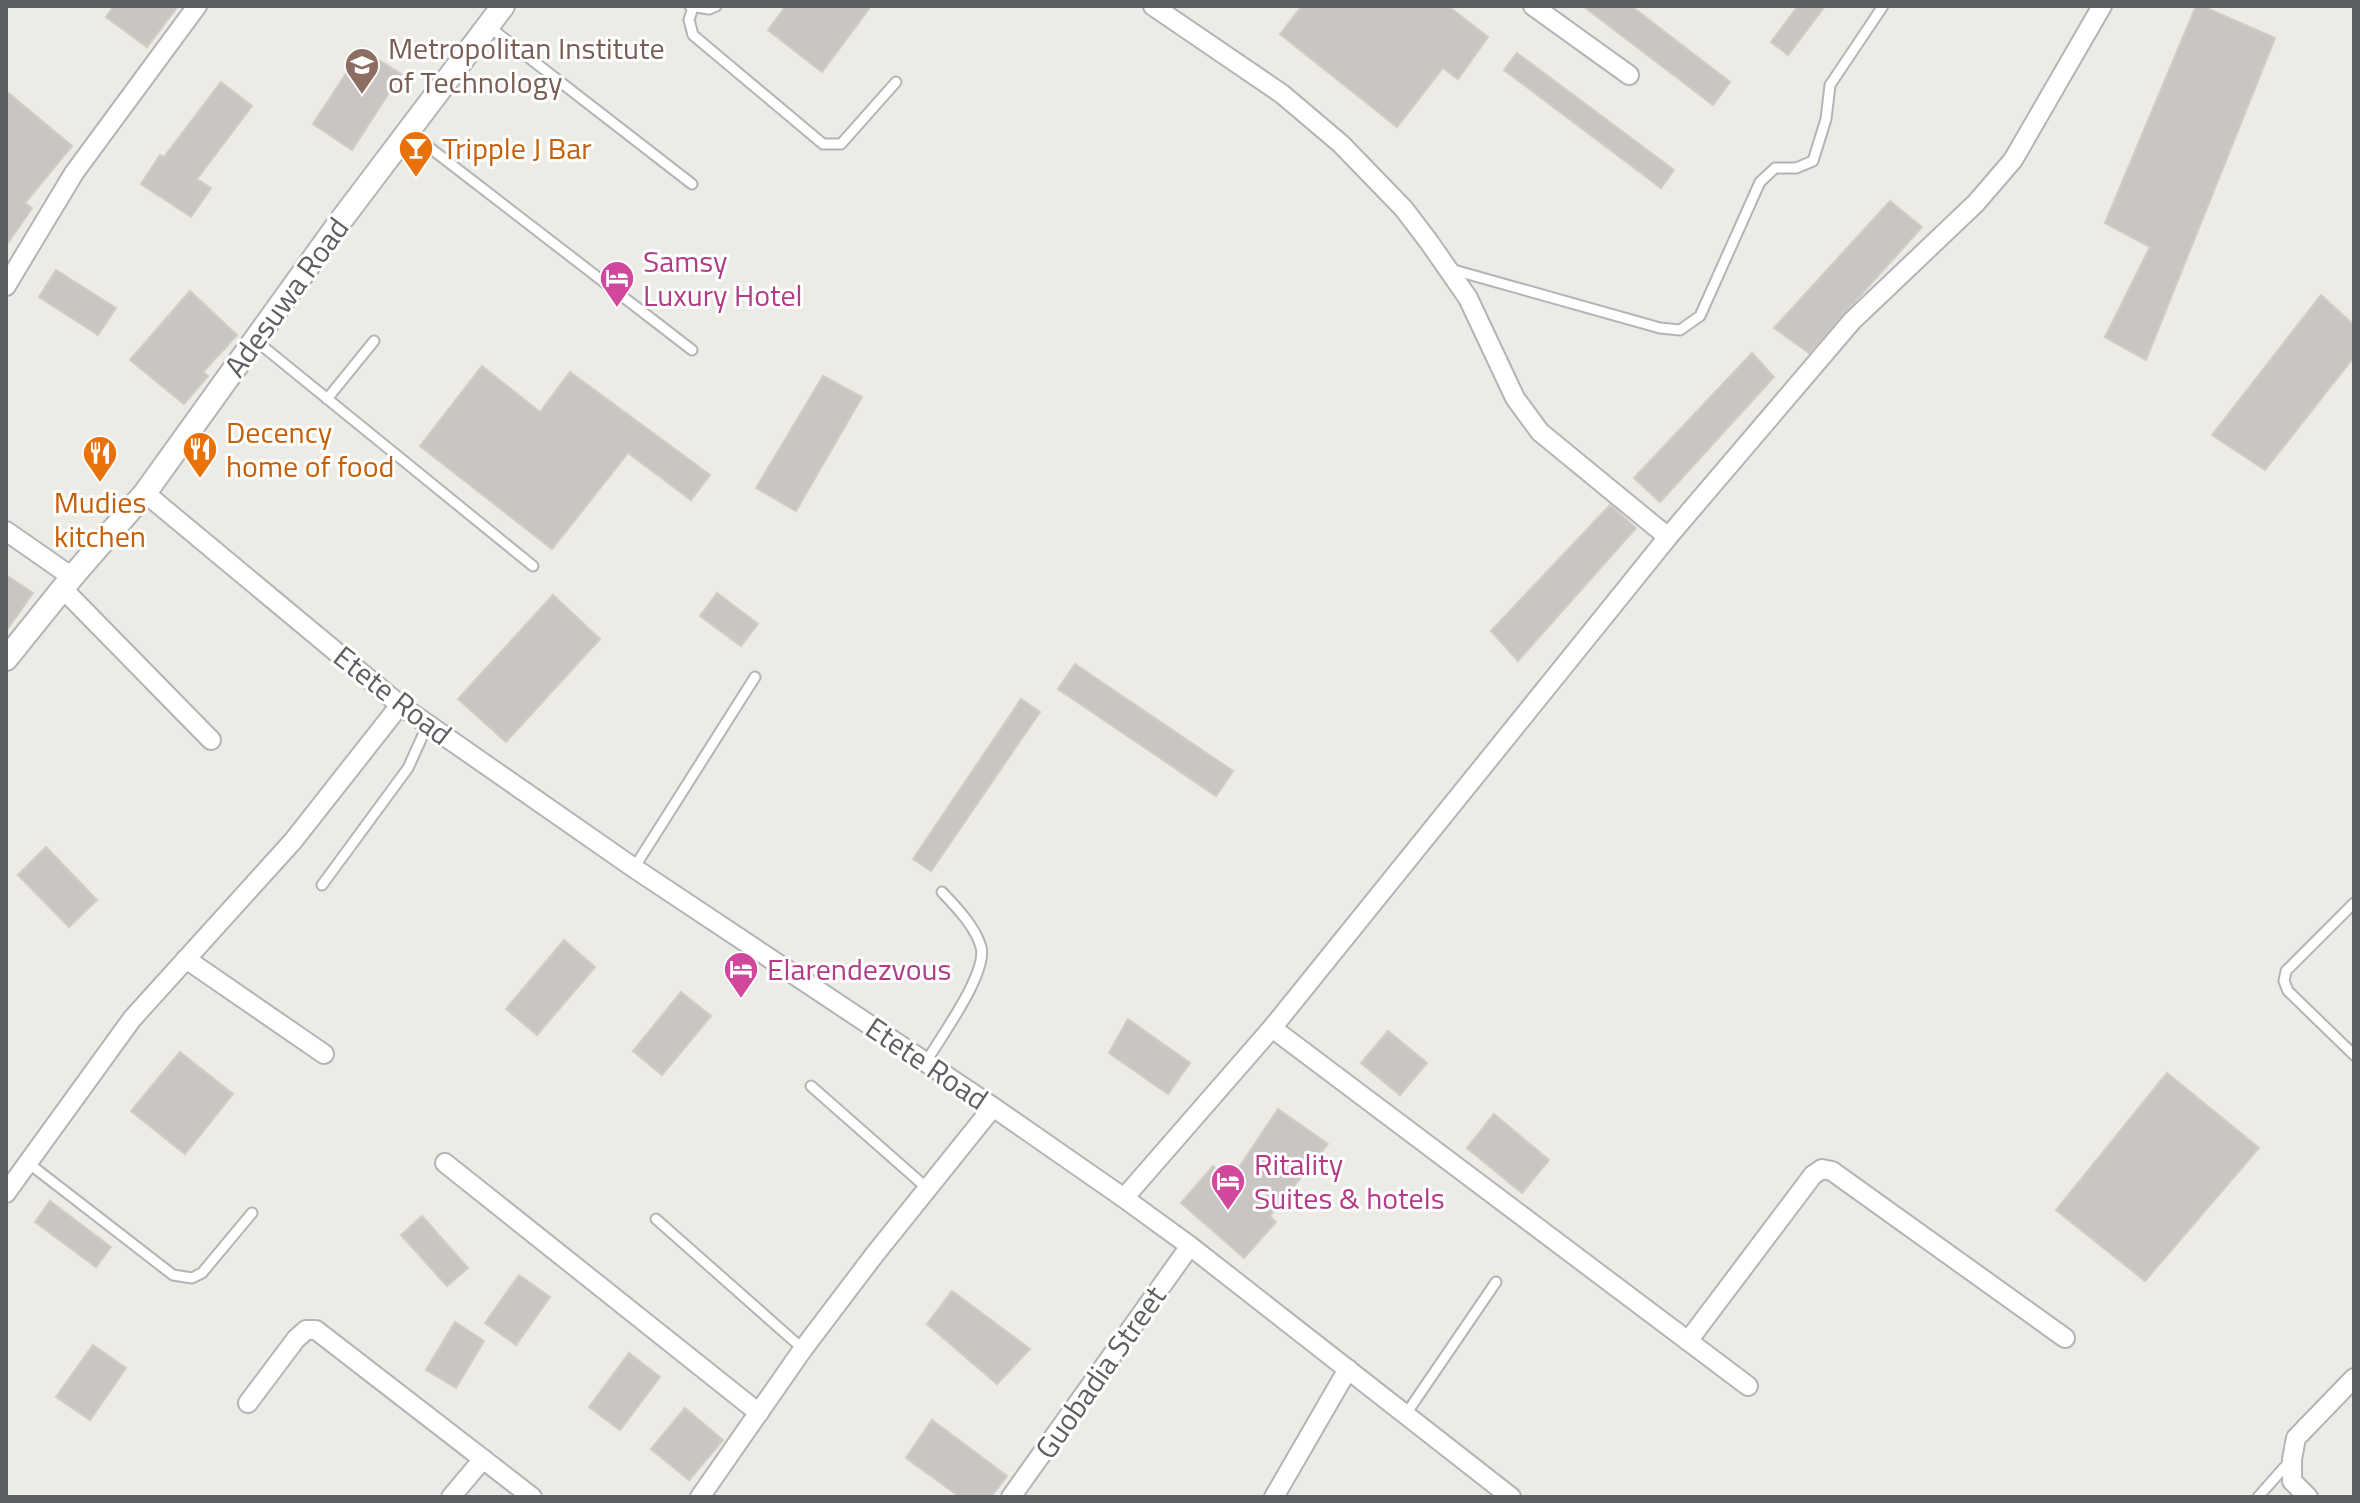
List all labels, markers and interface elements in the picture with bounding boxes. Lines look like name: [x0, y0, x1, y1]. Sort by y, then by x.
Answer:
place label: Metropolitan Institute of Technology: [388, 25, 665, 105]
school or university icon: Metropolitan Institute of Technology: [343, 46, 381, 96]
place label: Tripple J Bar: [442, 125, 592, 171]
bar icon: Tripple J Bar: [397, 129, 435, 179]
street label: Adesuwa Road: [212, 207, 360, 387]
place label: Samsy Luxury Hotel: [643, 238, 803, 318]
hotel icon: Samsy Luxury Hotel: [598, 259, 636, 309]
place label: Decency home of food: [226, 409, 394, 489]
restaurant icon: Decency home of food: [181, 430, 219, 480]
restaurant icon: Mudies kitchen: [81, 434, 119, 484]
place label: Mudies kitchen: [54, 479, 146, 559]
street label: Etete Road: [324, 634, 462, 756]
place label: Elarendezvous: [767, 946, 951, 992]
hotel icon: Elarendezvous: [722, 950, 760, 1000]
street label: Etete Road: [856, 1005, 998, 1121]
place label: Ritality Suites & hotels: [1254, 1141, 1445, 1221]
hotel icon: Ritality Suites & hotels: [1209, 1162, 1247, 1212]
street label: Guobadia Street: [1023, 1276, 1177, 1468]

